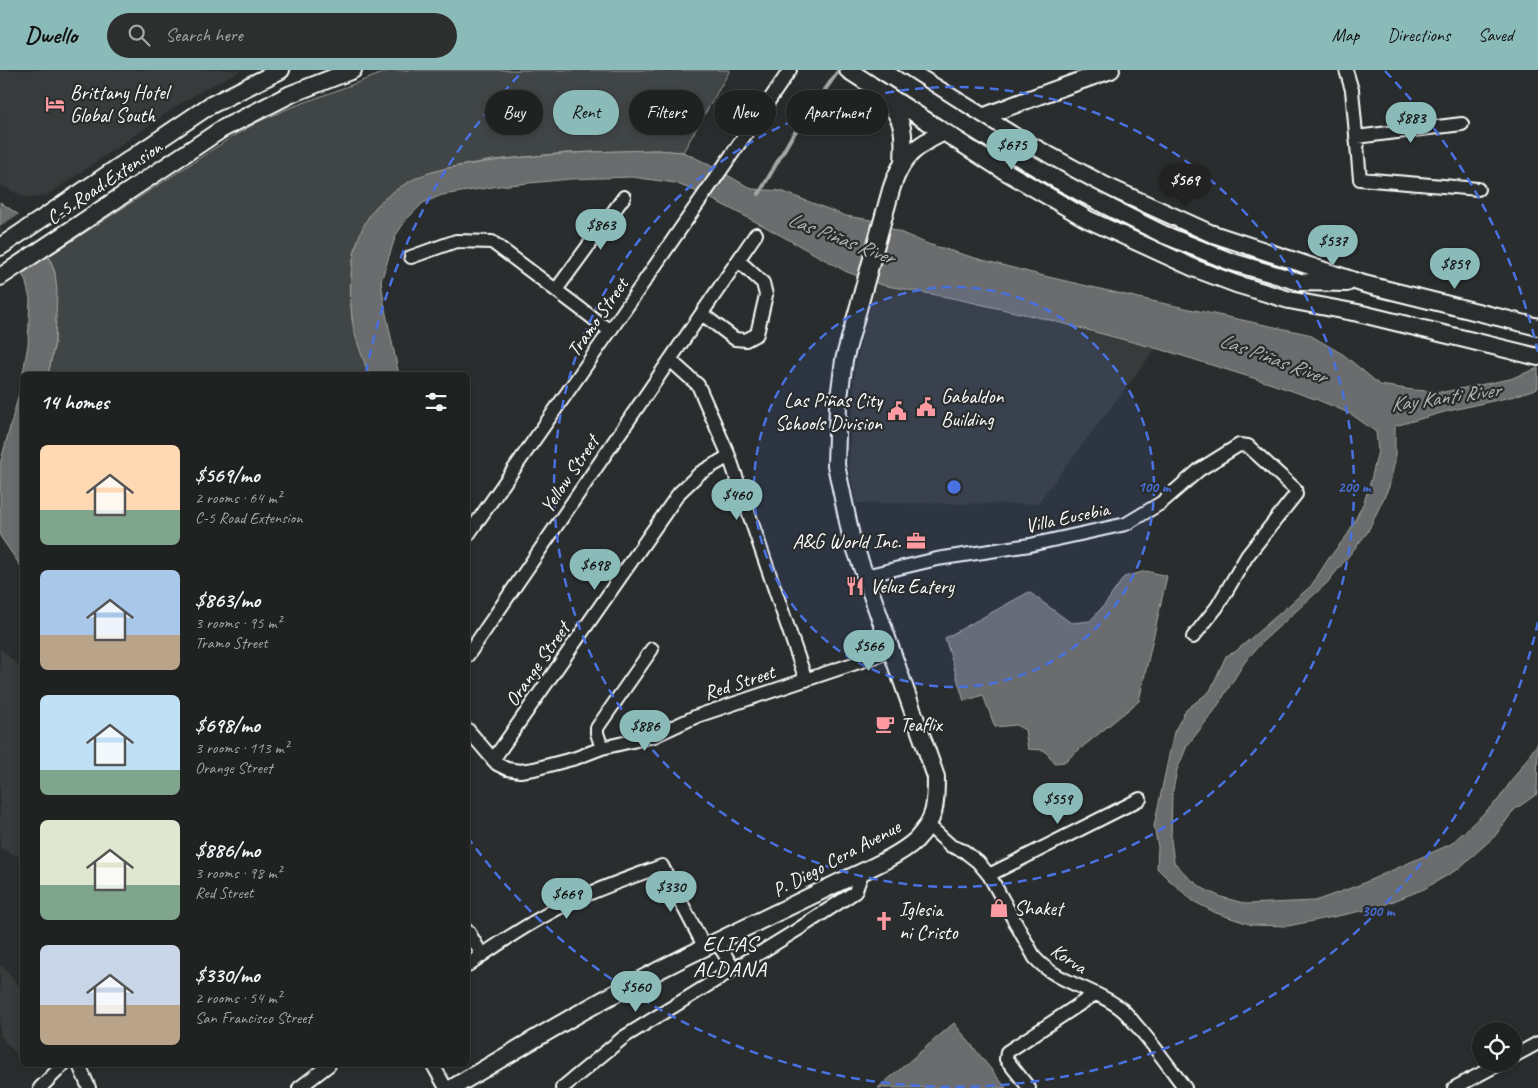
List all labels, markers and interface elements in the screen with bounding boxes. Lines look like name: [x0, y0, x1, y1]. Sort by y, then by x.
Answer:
search box: [107, 13, 457, 58]
text: Dwello: [25, 20, 77, 50]
icon: search: [125, 21, 153, 49]
text: Search here: [165, 23, 243, 47]
text: Map: [1332, 24, 1359, 46]
text: Directions: [1387, 24, 1450, 46]
text: Saved: [1478, 24, 1513, 46]
place label: Brittany Hotel Global South: [70, 80, 172, 128]
chip: Buy: [485, 90, 543, 135]
chip: Rent: [553, 90, 619, 135]
chip: Filters: [629, 90, 704, 135]
chip: New: [714, 90, 776, 135]
chip: Apartment: [786, 90, 888, 135]
hotel icon: Brittany Hotel Global South: [44, 93, 66, 115]
pin: $883: [1381, 102, 1441, 144]
text: $883: [1397, 108, 1425, 128]
pin: $675: [982, 128, 1042, 171]
street label: C-5 Road Extension: [42, 134, 168, 230]
text: $675: [998, 135, 1026, 155]
pin: $569: [1155, 164, 1215, 206]
text: $569: [1171, 170, 1199, 190]
water label: Las Piñas River: [784, 206, 901, 271]
pin: $863: [571, 208, 631, 251]
text: $863: [586, 215, 616, 235]
pin: $537: [1303, 224, 1363, 267]
text: $537: [1319, 231, 1347, 251]
pin: $859: [1425, 248, 1485, 290]
text: $859: [1441, 254, 1469, 274]
street label: Tramo Street: [561, 271, 635, 362]
water label: Las Piñas River: [1216, 327, 1333, 390]
water label: Kay Kanti River: [1389, 376, 1505, 418]
place label: Gabaldon Building: [941, 384, 1004, 432]
icon: filters: [422, 388, 450, 416]
place label: Las Piñas City Schools Division: [775, 388, 884, 436]
text: 14 homes: [40, 389, 109, 415]
public building icon: Gabaldon Building: [915, 396, 937, 418]
public building icon: Las Piñas City Schools Division: [886, 400, 908, 422]
street label: Yellow Street: [534, 428, 606, 518]
text: $569/mo: [195, 462, 260, 488]
icon: home: [80, 465, 140, 525]
pin: $460: [707, 478, 767, 521]
centre of rings: [945, 478, 963, 496]
text: 100 m: [1138, 478, 1172, 497]
text: 200 m: [1338, 478, 1372, 497]
text: $460: [722, 485, 752, 505]
text: 2 rooms · 64 m²: [195, 488, 281, 508]
street label: Villa Eusebia: [1023, 496, 1113, 539]
text: C-5 Road Extension: [195, 508, 302, 528]
place label: A&G World Inc.: [793, 529, 901, 554]
office icon: A&G World Inc.: [905, 530, 927, 552]
pin: $698: [565, 548, 625, 591]
text: $698: [581, 555, 609, 575]
place label: Veluz Eatery: [870, 574, 955, 599]
restaurant icon: Veluz Eatery: [844, 575, 866, 597]
text: $863/mo: [195, 587, 260, 613]
icon: home: [80, 590, 140, 650]
text: 3 rooms · 95 m²: [195, 613, 281, 633]
street label: Orange Street: [499, 615, 577, 711]
pin: $566: [839, 630, 899, 672]
text: Tramo Street: [195, 633, 268, 653]
text: $566: [854, 636, 884, 656]
street label: Red Street: [701, 659, 780, 706]
pin: $886: [615, 710, 675, 752]
text: $698/mo: [195, 712, 260, 738]
place label: Teaflix: [900, 712, 944, 737]
cafe icon: Teaflix: [874, 713, 896, 735]
icon: home: [80, 715, 140, 775]
text: $886: [630, 716, 660, 736]
text: 3 rooms · 113 m²: [195, 738, 289, 758]
text: Orange Street: [195, 758, 272, 778]
pin: $559: [1028, 782, 1088, 825]
text: $559: [1044, 789, 1072, 809]
street label: P. Diego Cera Avenue: [768, 814, 906, 903]
text: $886/mo: [195, 837, 260, 863]
icon: home: [80, 840, 140, 900]
text: 3 rooms · 98 m²: [195, 863, 281, 883]
pin: $330: [641, 870, 701, 913]
text: $330: [657, 877, 685, 897]
pin: $669: [537, 878, 597, 920]
text: Red Street: [195, 883, 253, 903]
text: $669: [552, 884, 582, 904]
place label: Shaket: [1014, 896, 1066, 921]
place label: Iglesia ni Cristo: [899, 897, 958, 945]
shop icon: Shaket: [988, 897, 1010, 919]
text: 300 m: [1362, 902, 1396, 921]
church icon: Iglesia ni Cristo: [873, 910, 895, 932]
district label: ELIAS ALDANA: [693, 930, 767, 983]
street label: Korva: [1046, 938, 1093, 980]
text: $330/mo: [195, 962, 260, 988]
icon: home: [80, 965, 140, 1025]
pin: $560: [606, 970, 666, 1013]
text: $560: [622, 977, 650, 997]
text: 2 rooms · 54 m²: [195, 988, 281, 1008]
text: San Francisco Street: [195, 1008, 312, 1028]
map controls: [1472, 1022, 1522, 1072]
button: locate: [1472, 1022, 1522, 1072]

